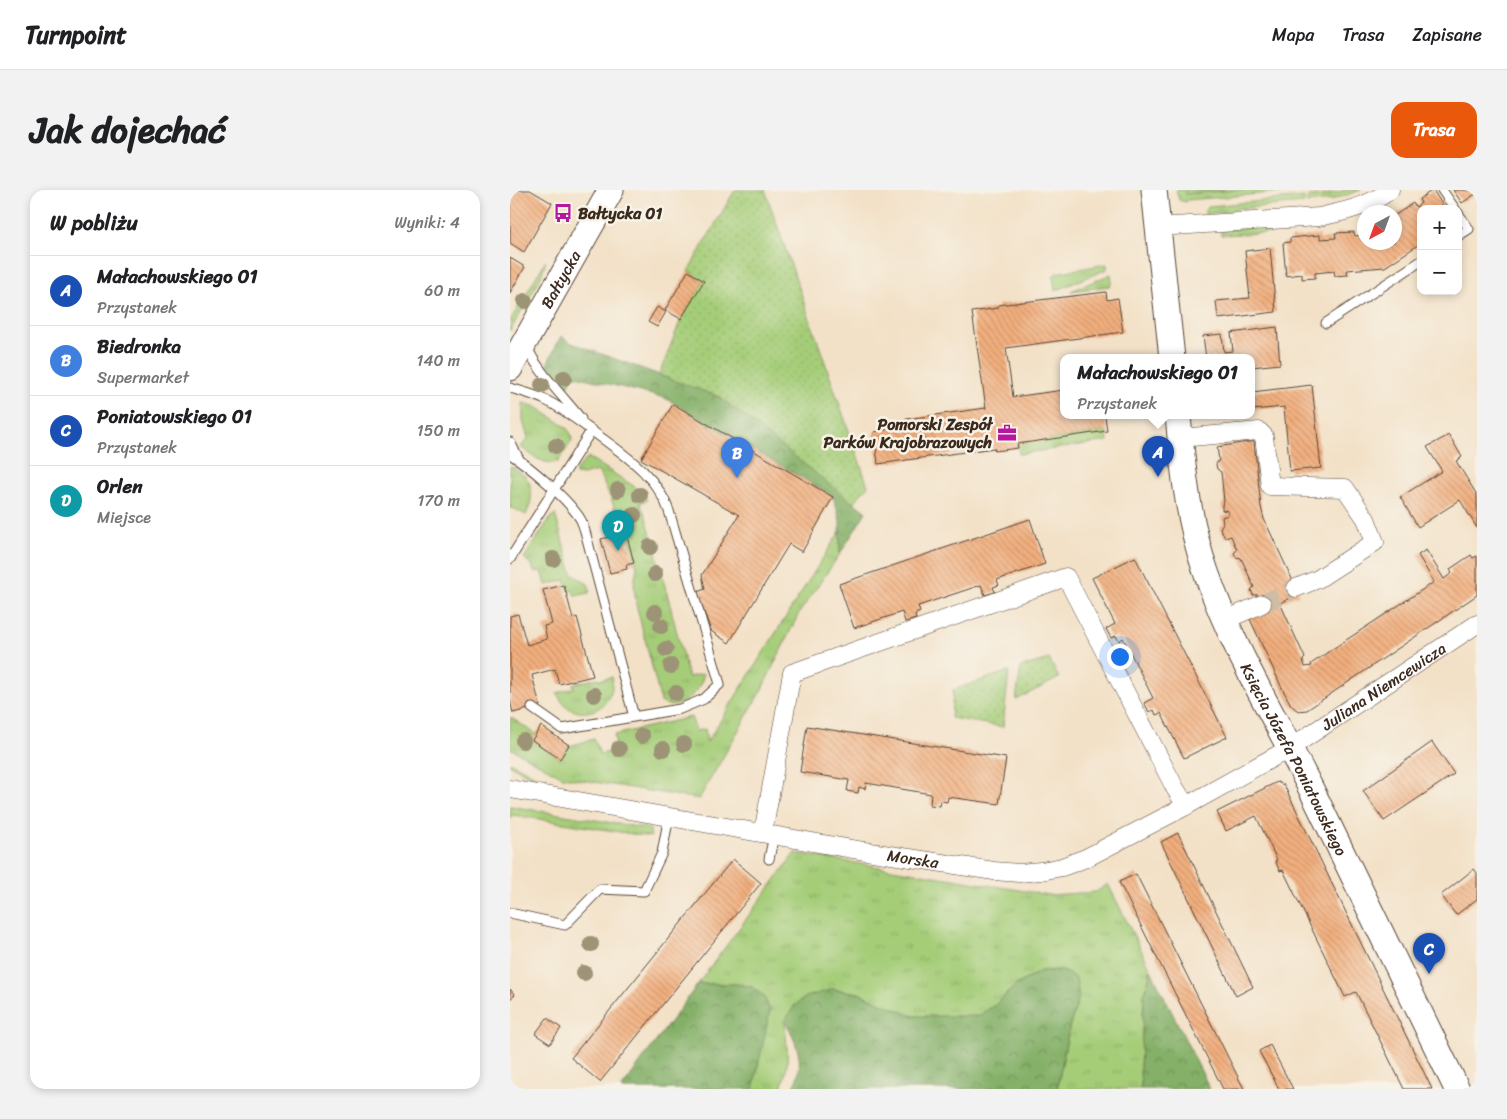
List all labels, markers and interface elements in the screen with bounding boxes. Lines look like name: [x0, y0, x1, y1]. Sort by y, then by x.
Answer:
text: Turnpoint: [25, 14, 127, 56]
text: Mapa: [1272, 19, 1314, 51]
text: Trasa: [1342, 19, 1384, 51]
text: Zapisane: [1412, 19, 1482, 51]
text: Jak dojechać: [30, 99, 226, 161]
button: Trasa: [1391, 102, 1477, 158]
place label: Bałtycka 01: [578, 199, 662, 228]
bus stop icon: Bałtycka 01: [552, 202, 574, 224]
text: W pobliżu: [50, 204, 138, 242]
north arrow: [1357, 205, 1402, 250]
map controls: [1417, 205, 1462, 295]
button: +: [1417, 205, 1462, 250]
text: Wyniki: 4: [394, 208, 460, 237]
street label: Bałtycka: [533, 244, 589, 314]
button: −: [1417, 250, 1462, 295]
text: Małachowskiego 01: [97, 260, 258, 293]
text: A: [61, 276, 71, 305]
text: 60 m: [424, 276, 460, 305]
text: Przystanek: [97, 293, 177, 322]
text: Biedronka: [97, 330, 181, 363]
text: B: [61, 346, 71, 375]
text: 140 m: [417, 346, 460, 375]
popup: [1060, 354, 1255, 419]
text: Małachowskiego 01: [1077, 356, 1238, 389]
text: Supermarket: [97, 363, 189, 392]
text: Przystanek: [1077, 389, 1157, 418]
text: Poniatowskiego 01: [97, 400, 252, 433]
place label: Pomorski Zespół Parków Krajobrazowych: [824, 410, 994, 457]
text: C: [61, 416, 71, 445]
text: 150 m: [417, 416, 460, 445]
office icon: Pomorski Zespół Parków Krajobrazowych: [996, 422, 1018, 444]
text: Przystanek: [97, 433, 177, 462]
pin: A: [1142, 436, 1174, 477]
pin: B: [721, 437, 753, 478]
text: Orlen: [97, 470, 143, 503]
text: D: [61, 486, 71, 515]
text: 170 m: [417, 486, 460, 515]
text: Miejsce: [97, 503, 151, 532]
pin: D: [602, 510, 634, 551]
street label: Juliana Niemcewicza: [1315, 634, 1452, 739]
your location: [1107, 644, 1133, 670]
street label: Księcia Józefa Poniatowskiego: [1232, 658, 1355, 861]
street label: Morska: [885, 841, 942, 877]
pin: C: [1413, 933, 1445, 974]

